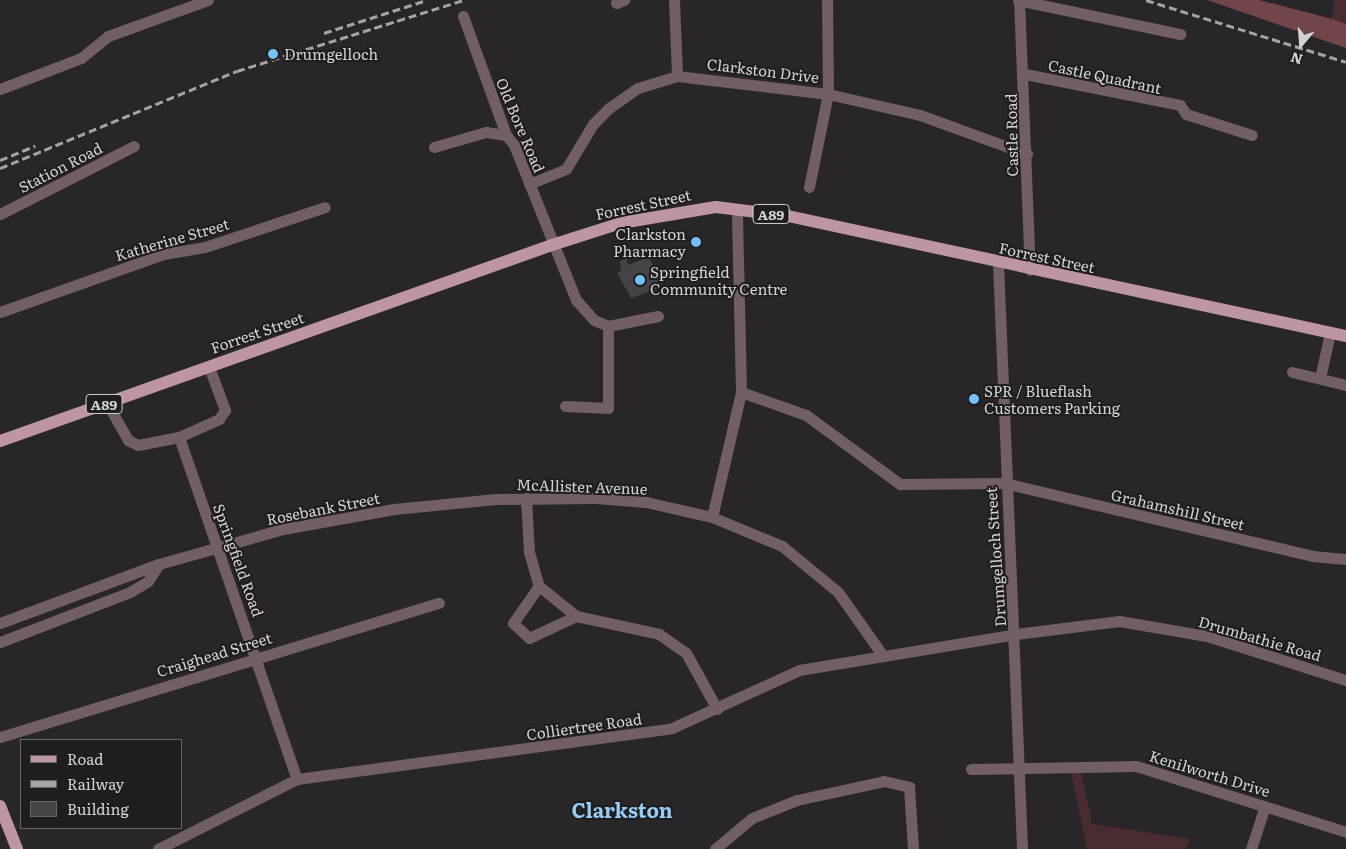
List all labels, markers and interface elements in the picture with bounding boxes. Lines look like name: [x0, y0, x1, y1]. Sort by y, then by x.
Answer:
north arrow: [1276, 20, 1326, 70]
place label: Drumgelloch: [284, 45, 378, 63]
marker: Drumgelloch: [266, 47, 280, 61]
text: N: [1288, 48, 1305, 71]
street label: Clarkston Drive: [706, 54, 820, 86]
street label: Castle Quadrant: [1047, 55, 1163, 97]
street label: Old Bore Road: [493, 75, 549, 175]
street label: Castle Road: [1001, 93, 1021, 177]
street label: Station Road: [15, 138, 105, 196]
street label: Forrest Street: [593, 185, 693, 223]
road number: A89: [752, 202, 790, 225]
street label: Katherine Street: [113, 214, 231, 264]
place label: Clarkston Pharmacy: [613, 224, 686, 259]
marker: Clarkston Pharmacy: [690, 236, 702, 248]
street label: Forrest Street: [997, 238, 1097, 276]
place label: Springfield Community Centre: [650, 262, 787, 297]
marker: Springfield Community Centre: [634, 274, 646, 286]
street label: Forrest Street: [208, 308, 306, 356]
place label: SPR / Blueflash Customers Parking: [984, 381, 1120, 416]
road number: A89: [85, 392, 123, 416]
marker: SPR / Blueflash Customers Parking: [968, 393, 980, 405]
street label: McAllister Avenue: [516, 475, 648, 497]
street label: Grahamshill Street: [1110, 485, 1246, 533]
street label: Drumgelloch Street: [981, 486, 1009, 628]
street label: Rosebank Street: [265, 488, 381, 528]
street label: Springfield Road: [210, 501, 268, 619]
street label: Drumbathie Road: [1196, 612, 1324, 664]
street label: Craighead Street: [154, 628, 274, 680]
street label: Colliertree Road: [525, 709, 643, 743]
legend: [20, 739, 182, 829]
street label: Kenilworth Drive: [1148, 746, 1272, 800]
text: Road: [67, 747, 103, 770]
text: Railway: [67, 772, 124, 795]
text: Building: [67, 797, 129, 820]
district label: Clarkston: [571, 797, 673, 821]

